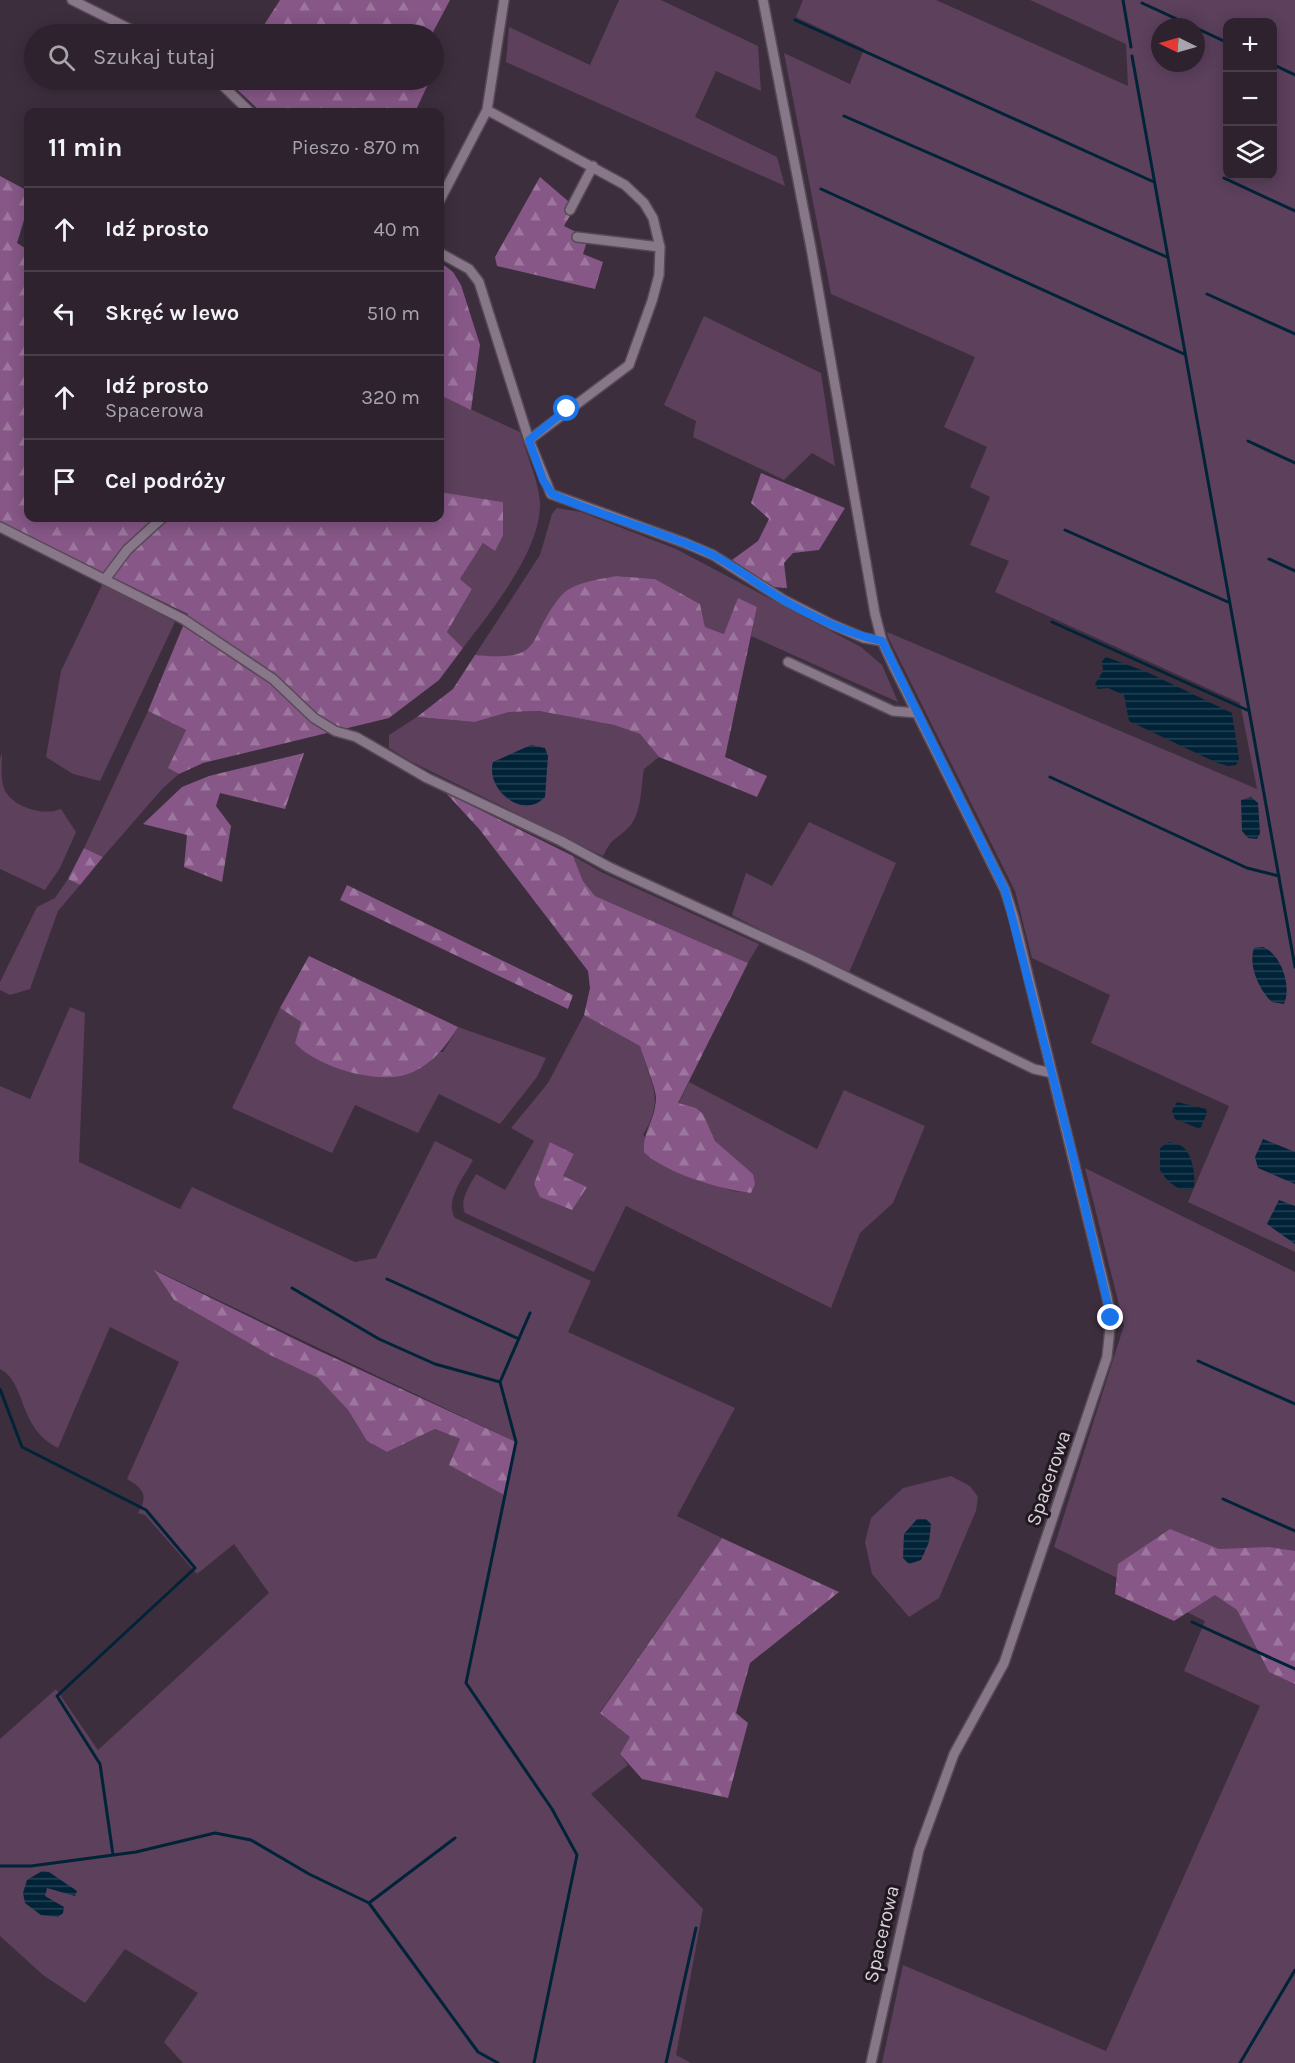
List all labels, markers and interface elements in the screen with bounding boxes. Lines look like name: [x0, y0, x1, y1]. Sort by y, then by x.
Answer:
north arrow: [1151, 18, 1205, 72]
map controls: [1223, 18, 1277, 180]
button: +: [1223, 18, 1277, 72]
search box: [24, 24, 444, 90]
icon: search: [45, 41, 78, 74]
text: Szukaj tutaj: [93, 44, 216, 70]
button: −: [1223, 72, 1277, 126]
button: layers: [1223, 126, 1277, 180]
text: 11 min: [48, 132, 123, 163]
text: Pieszo · 870 m: [292, 136, 420, 159]
icon: ahead: [48, 213, 81, 246]
text: Idź prosto: [105, 216, 209, 242]
text: 40 m: [374, 218, 420, 241]
icon: left: [48, 297, 81, 330]
text: Skręć w lewo: [105, 300, 239, 326]
text: 510 m: [367, 302, 420, 325]
text: Idź prosto: [105, 373, 209, 399]
icon: ahead: [48, 381, 81, 414]
text: 320 m: [361, 386, 420, 409]
route start: [553, 395, 579, 421]
text: Spacerowa: [105, 399, 204, 422]
icon: arrive: [48, 465, 81, 498]
text: Cel podróży: [105, 468, 225, 494]
route end: [1097, 1304, 1123, 1330]
street label: Spacerowa: [1021, 1428, 1075, 1529]
street label: Spacerowa: [859, 1883, 904, 1985]

